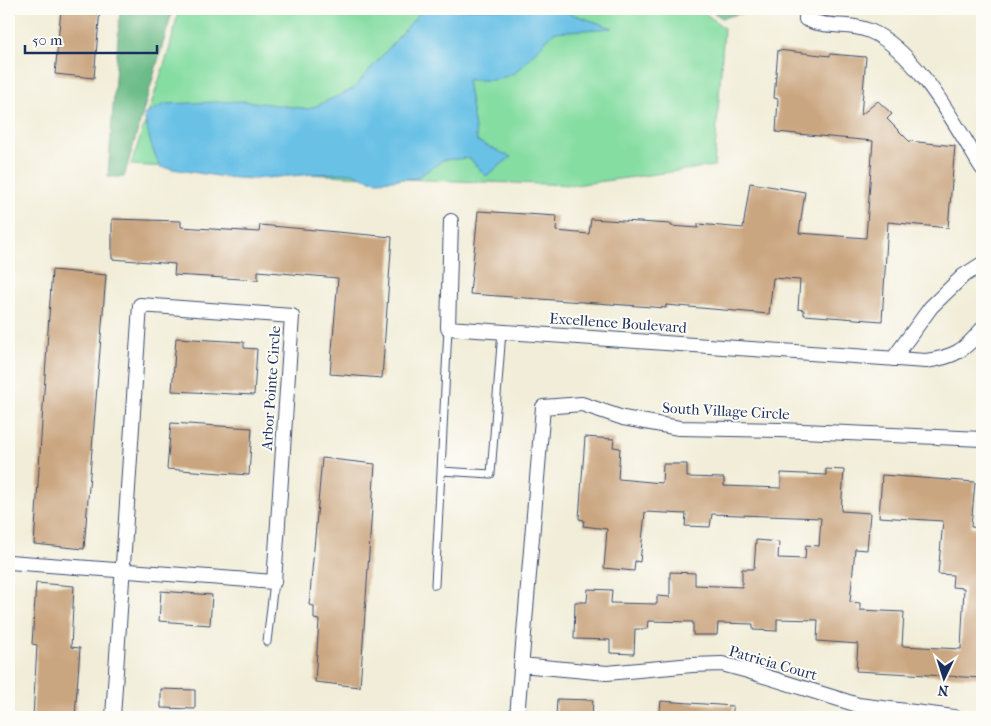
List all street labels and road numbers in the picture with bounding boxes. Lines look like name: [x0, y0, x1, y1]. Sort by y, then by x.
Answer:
street label: Excellence Boulevard: [549, 309, 688, 337]
street label: Arbor Pointe Circle: [258, 324, 284, 452]
street label: South Village Circle: [662, 399, 791, 423]
street label: Patricia Court: [727, 642, 820, 684]

